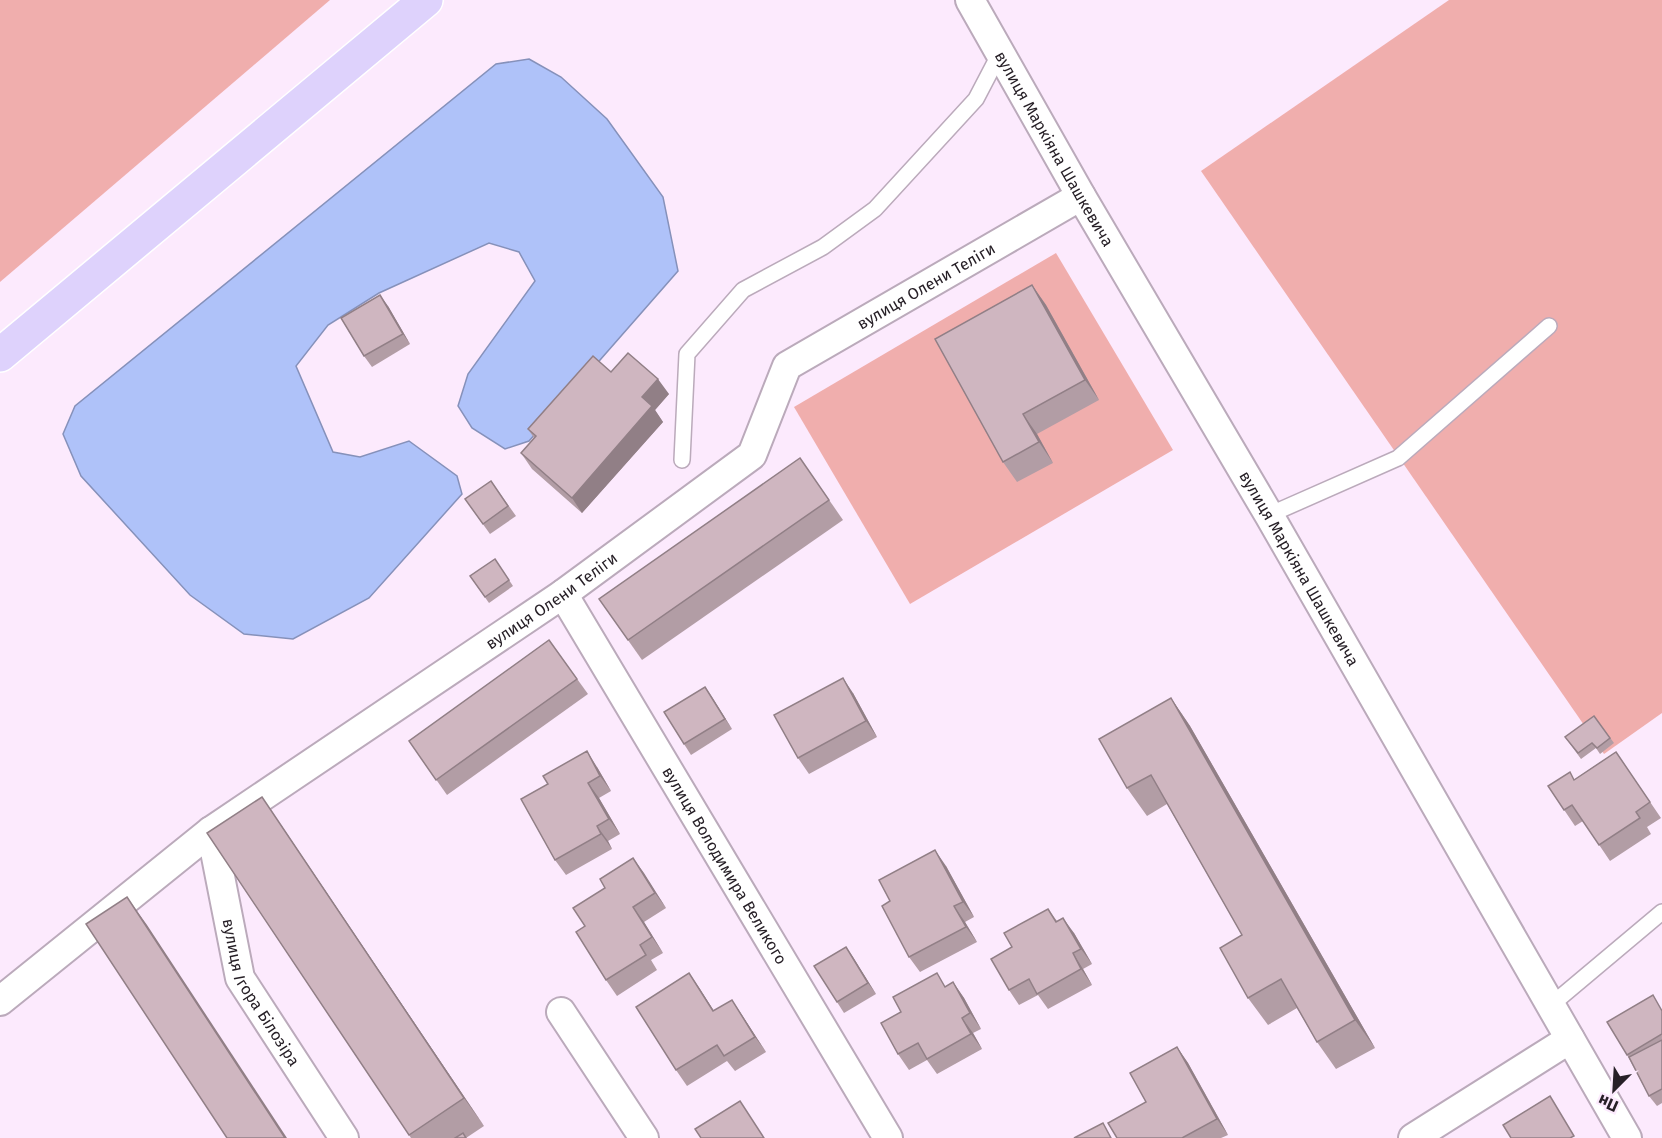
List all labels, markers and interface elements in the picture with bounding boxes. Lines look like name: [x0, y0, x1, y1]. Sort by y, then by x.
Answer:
street label: вулиця Маркіяна Шашкевича: [991, 48, 1118, 250]
street label: вулиця Олени Теліги: [854, 239, 999, 333]
street label: вулиця Маркіяна Шашкевича: [1235, 468, 1363, 670]
street label: вулиця Олени Теліги: [482, 548, 621, 653]
street label: вулиця Володимира Великого: [658, 763, 791, 968]
street label: вулиця Ігора Білозіра: [218, 917, 304, 1070]
north arrow: [1584, 1060, 1644, 1120]
text: Пн: [1595, 1090, 1621, 1116]

